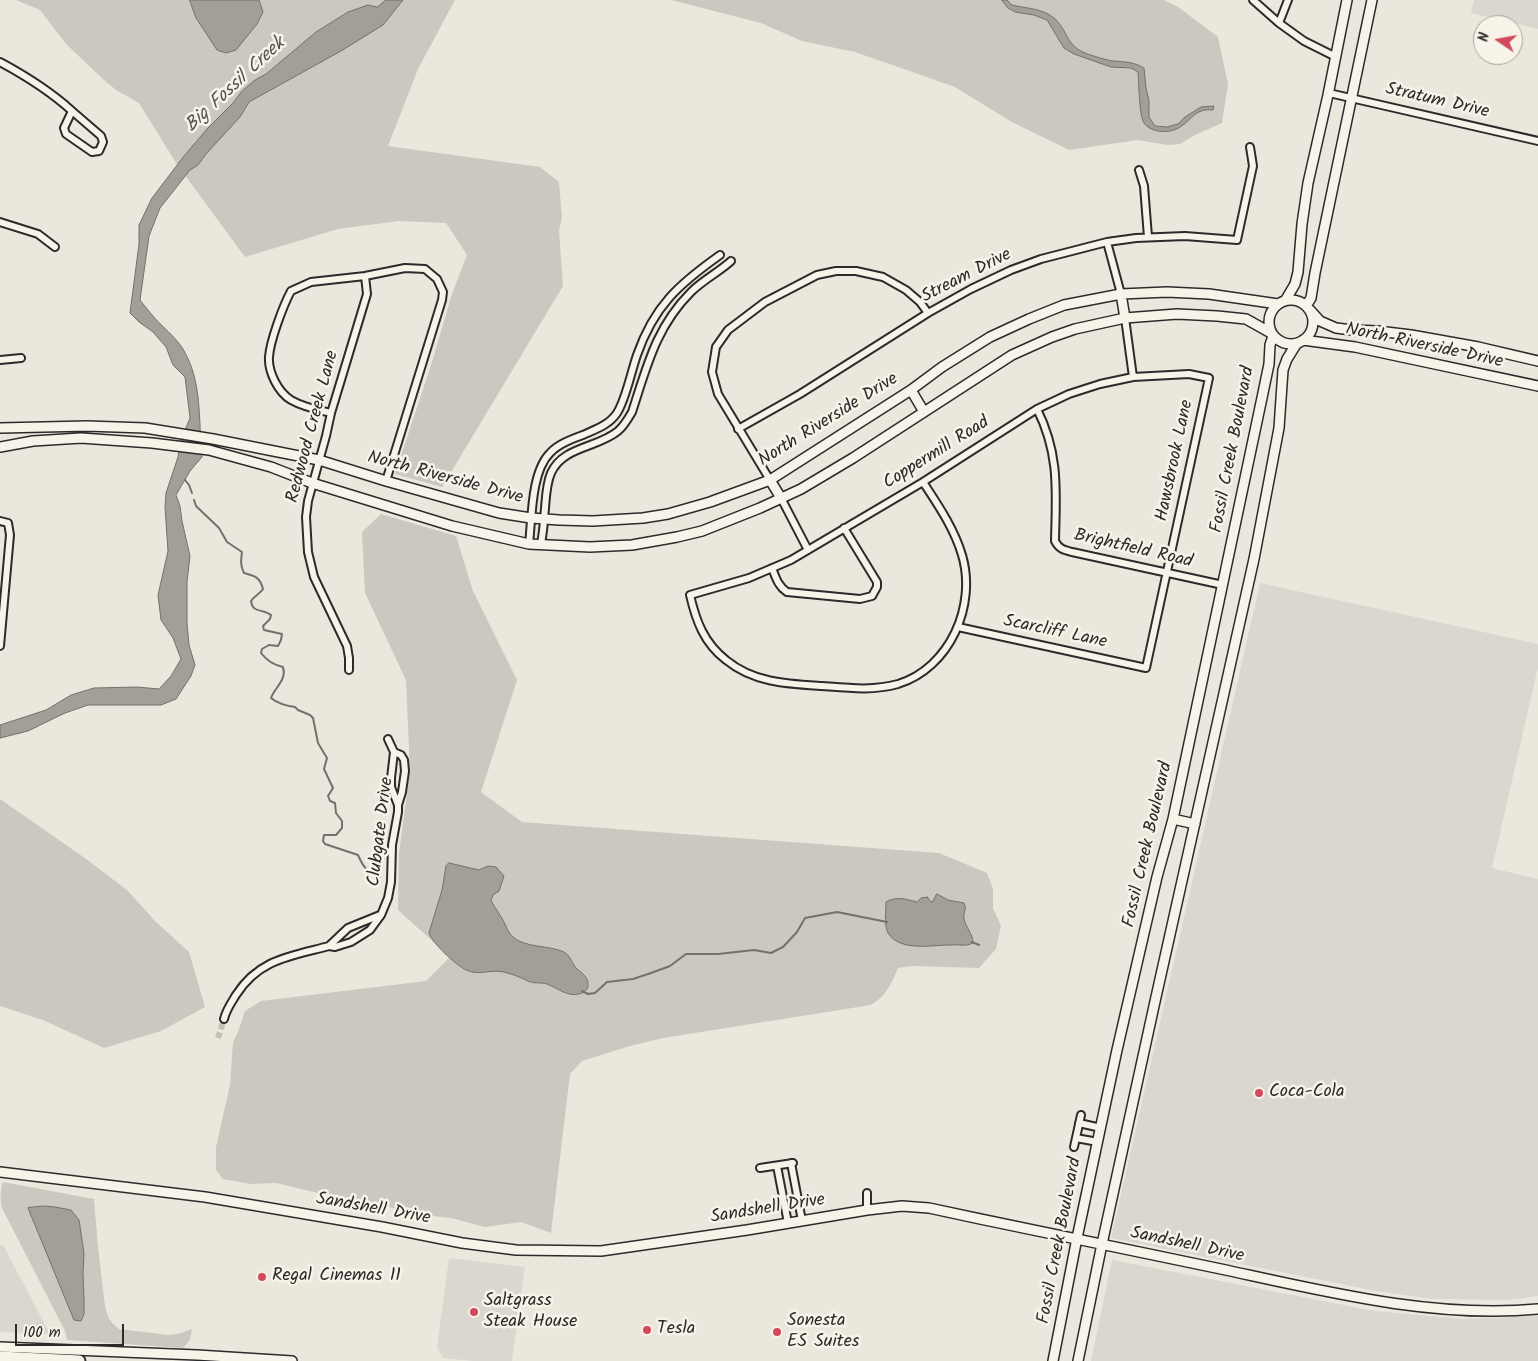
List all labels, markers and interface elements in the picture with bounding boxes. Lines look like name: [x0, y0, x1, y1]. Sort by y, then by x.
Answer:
north arrow: [1473, 15, 1523, 65]
text: N: [1473, 30, 1496, 44]
water label: Big Fossil Creek: [181, 34, 291, 138]
street label: Stratum Drive: [1383, 80, 1491, 124]
street label: Stream Drive: [918, 245, 1016, 309]
street label: North Riverside Drive: [1343, 320, 1505, 374]
street label: Redwood Creek Lane: [283, 348, 345, 506]
street label: Fossil Creek Boulevard: [1207, 365, 1261, 535]
street label: North Riverside Drive: [755, 369, 903, 473]
street label: Hawsbrook Lane: [1153, 398, 1199, 524]
street label: Coppermill Road: [880, 413, 994, 495]
street label: North Riverside Drive: [365, 448, 525, 510]
street label: Brightfield Road: [1072, 526, 1194, 574]
street label: Scarcliff Lane: [1001, 611, 1109, 655]
street label: Fossil Creek Boulevard: [1119, 760, 1179, 930]
street label: Clubgate Drive: [365, 776, 399, 888]
place label: Coca-Cola: [1269, 1082, 1344, 1104]
marker: Coca-Cola: [1253, 1087, 1265, 1099]
street label: Fossil Creek Boulevard: [1034, 1156, 1088, 1326]
street label: Sandshell Drive: [314, 1189, 432, 1231]
street label: Sandshell Drive: [709, 1190, 827, 1230]
street label: Sandshell Drive: [1128, 1223, 1246, 1269]
place label: Regal Cinemas 11: [272, 1266, 401, 1288]
marker: Regal Cinemas 11: [256, 1271, 268, 1283]
place label: Saltgrass Steak House: [484, 1291, 577, 1334]
marker: Saltgrass Steak House: [468, 1306, 480, 1318]
place label: Sonesta ES Suites: [787, 1311, 860, 1354]
scale bar: [18, 1314, 126, 1346]
place label: Tesla: [657, 1319, 695, 1341]
text: 100 m: [23, 1321, 61, 1345]
marker: Tesla: [641, 1324, 653, 1336]
marker: Sonesta ES Suites: [771, 1326, 783, 1338]

